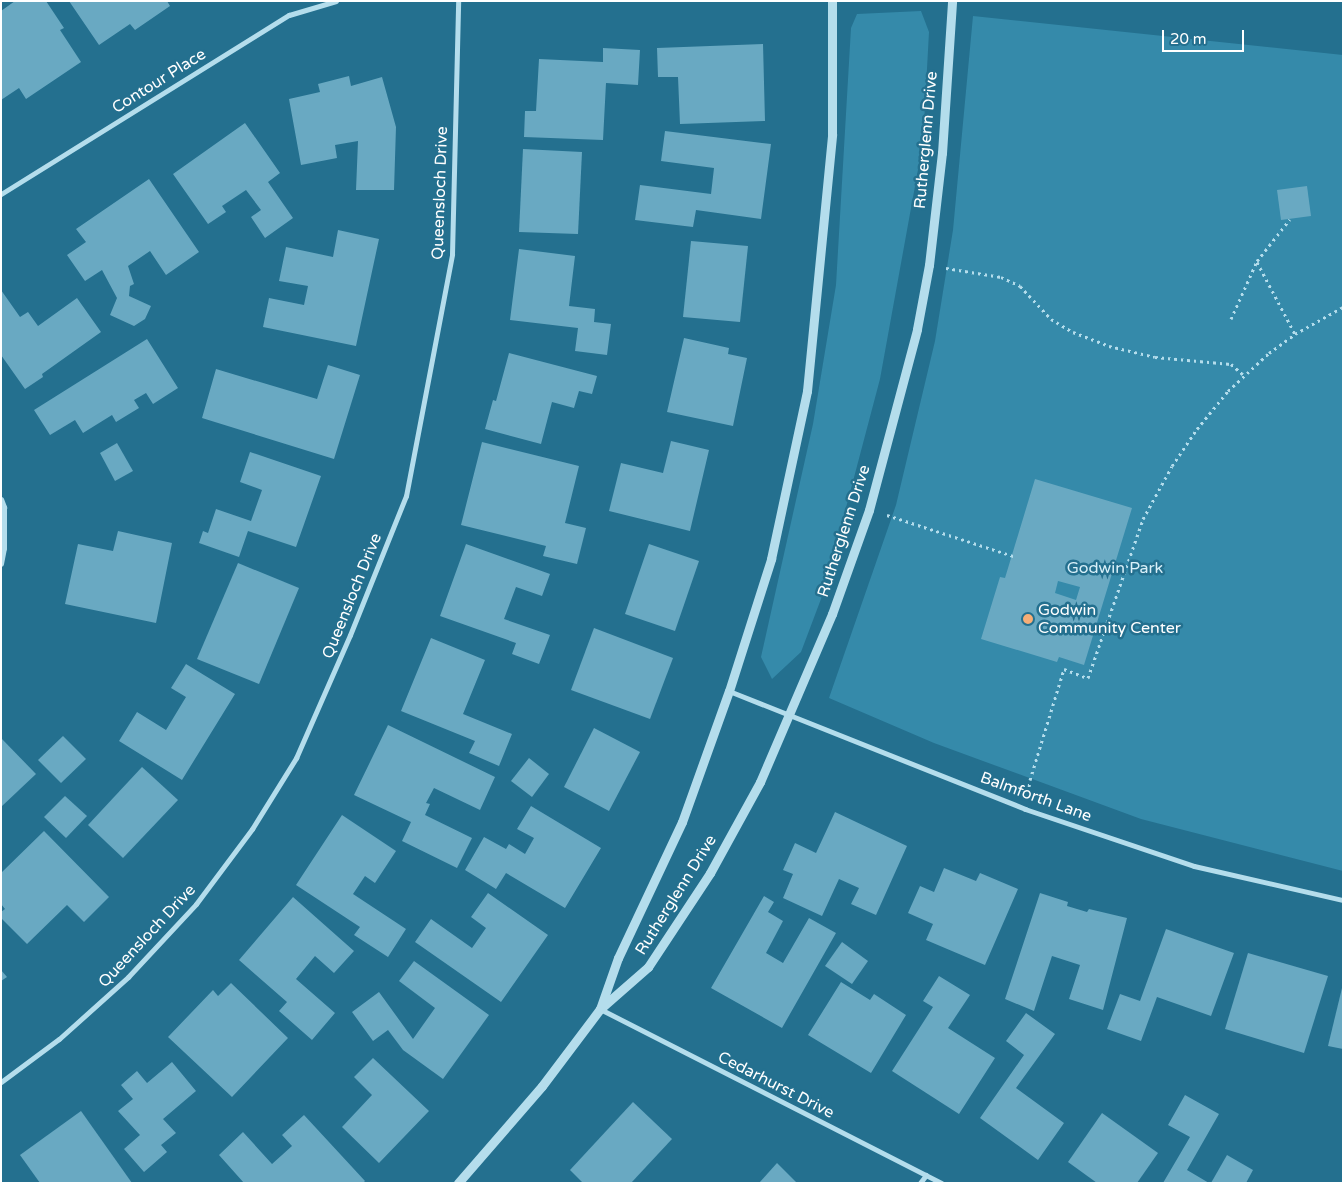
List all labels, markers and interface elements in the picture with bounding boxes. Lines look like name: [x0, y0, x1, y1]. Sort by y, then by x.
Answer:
scale bar: [1164, 20, 1246, 52]
text: 20 m: [1170, 30, 1207, 48]
street label: Contour Place: [109, 44, 209, 118]
street label: Rutherglenn Drive: [910, 70, 942, 210]
street label: Queensloch Drive: [428, 126, 452, 260]
street label: Rutherglenn Drive: [814, 462, 874, 600]
street label: Queensloch Drive: [318, 530, 386, 662]
park label: Godwin Park: [1067, 558, 1163, 578]
place label: Godwin Community Center: [1038, 600, 1181, 638]
marker: Godwin Community Center: [1022, 613, 1034, 625]
street label: Balmforth Lane: [978, 768, 1094, 826]
street label: Rutherglenn Drive: [631, 831, 721, 959]
street label: Queensloch Drive: [94, 881, 200, 991]
street label: Cedarhurst Drive: [715, 1047, 837, 1123]

